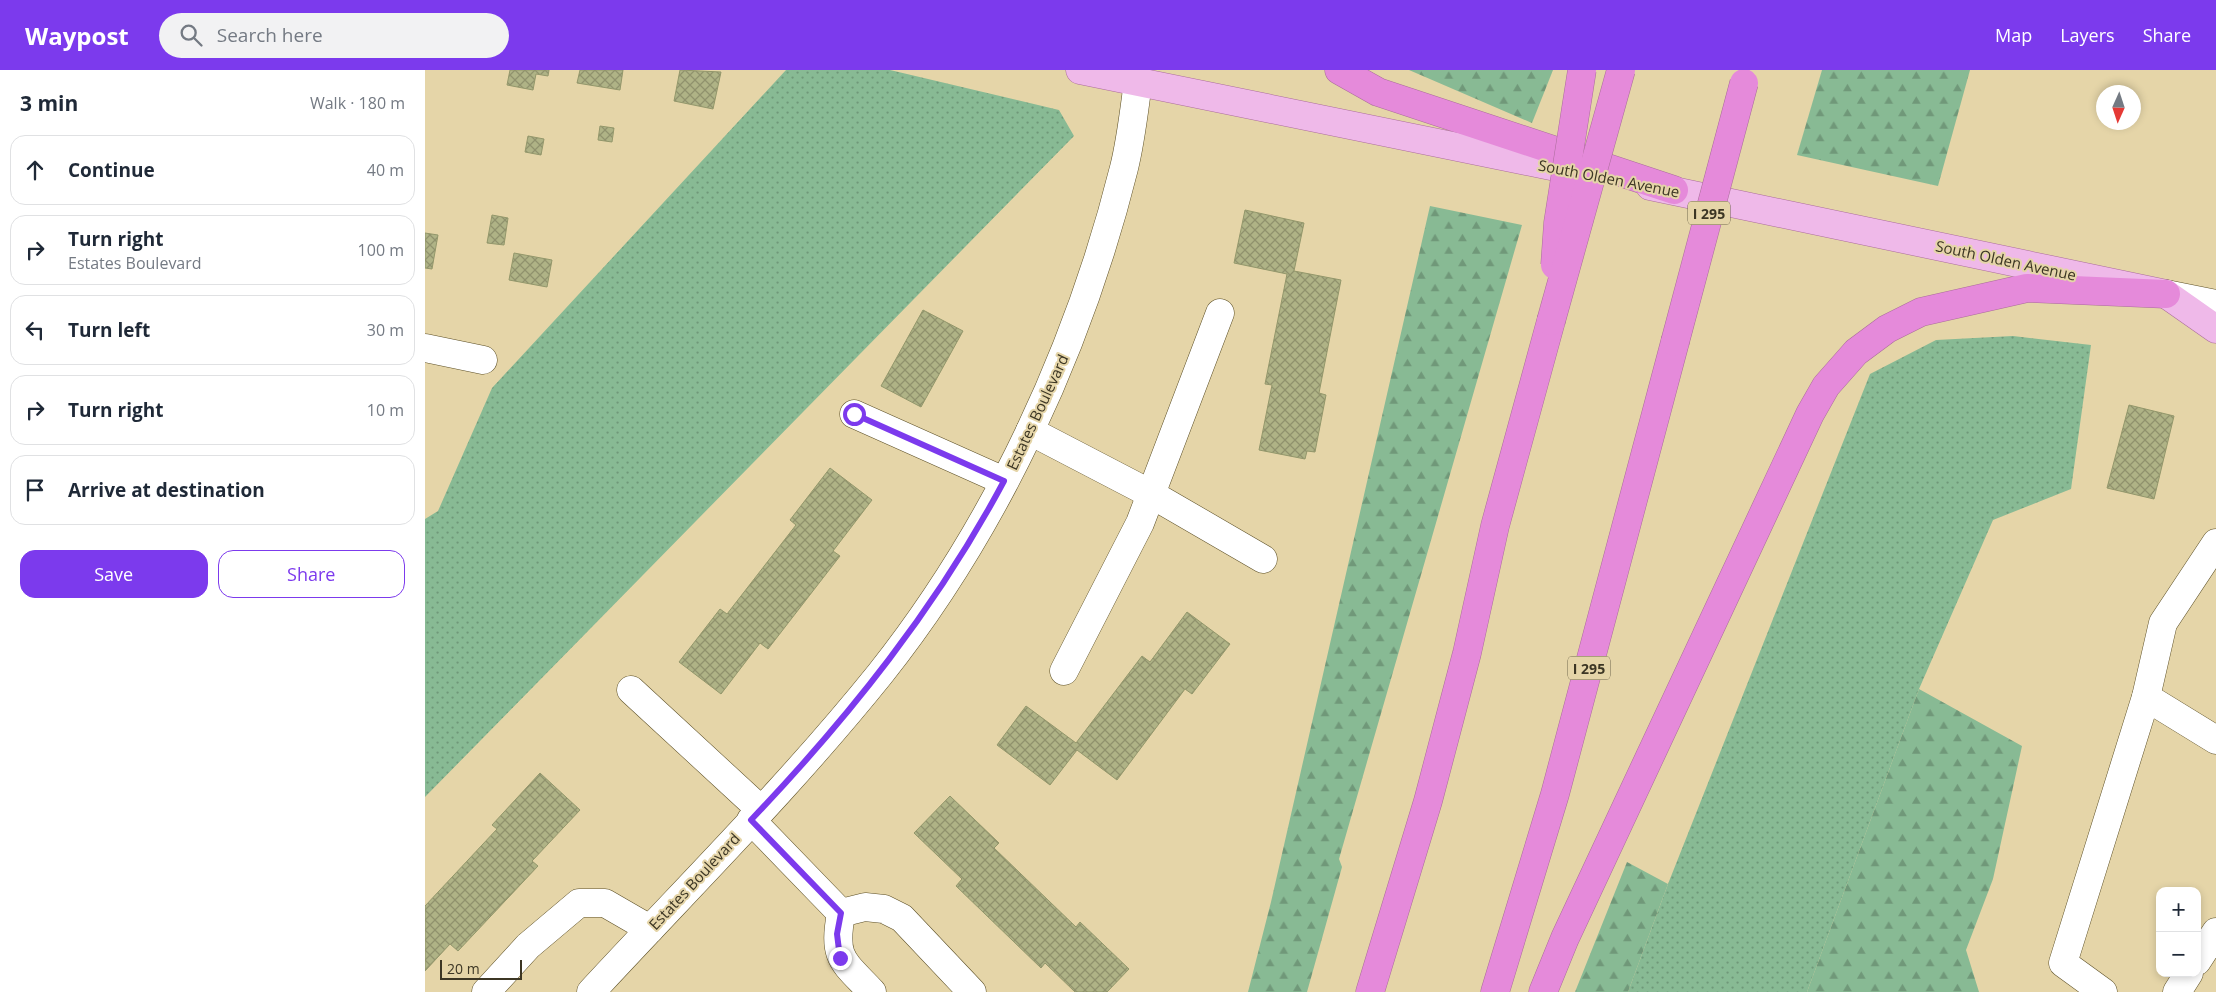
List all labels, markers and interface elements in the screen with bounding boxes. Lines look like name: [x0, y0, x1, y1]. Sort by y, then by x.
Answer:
search box: [159, 13, 509, 58]
text: Waypost: [25, 19, 129, 52]
icon: search: [177, 21, 205, 49]
text: Search here: [217, 22, 323, 48]
text: Map: [1995, 23, 2032, 47]
text: Layers: [2060, 23, 2115, 47]
text: Share: [2143, 23, 2191, 47]
north arrow: [2096, 85, 2141, 130]
text: 3 min: [20, 89, 78, 117]
text: Walk · 180 m: [310, 92, 405, 114]
street label: South Olden Avenue: [1537, 155, 1681, 201]
icon: ahead: [21, 156, 49, 184]
text: Continue: [68, 157, 155, 183]
text: 40 m: [367, 159, 404, 181]
road number: I 295: [1688, 202, 1730, 224]
text: Turn right: [68, 226, 163, 252]
street label: South Olden Avenue: [1934, 235, 2078, 285]
icon: right: [21, 236, 49, 264]
text: 100 m: [358, 239, 404, 261]
text: Estates Boulevard: [68, 252, 202, 274]
icon: left: [21, 316, 49, 344]
text: Turn left: [68, 317, 150, 343]
text: 30 m: [367, 319, 404, 341]
street label: Estates Boulevard: [1001, 351, 1073, 473]
icon: right: [21, 396, 49, 424]
text: Turn right: [68, 397, 163, 423]
text: 10 m: [367, 399, 404, 421]
route start: [843, 403, 866, 426]
icon: arrive: [21, 476, 49, 504]
text: Arrive at destination: [68, 477, 265, 503]
button: Save: [20, 550, 208, 598]
button: Share: [218, 550, 405, 598]
road number: I 295: [1568, 656, 1610, 680]
street label: Estates Boulevard: [644, 828, 744, 934]
map controls: [2156, 887, 2201, 977]
button: +: [2156, 887, 2201, 932]
button: −: [2156, 932, 2201, 977]
route end: [829, 947, 852, 970]
scale bar: [440, 957, 523, 980]
text: 20 m: [447, 959, 480, 978]

